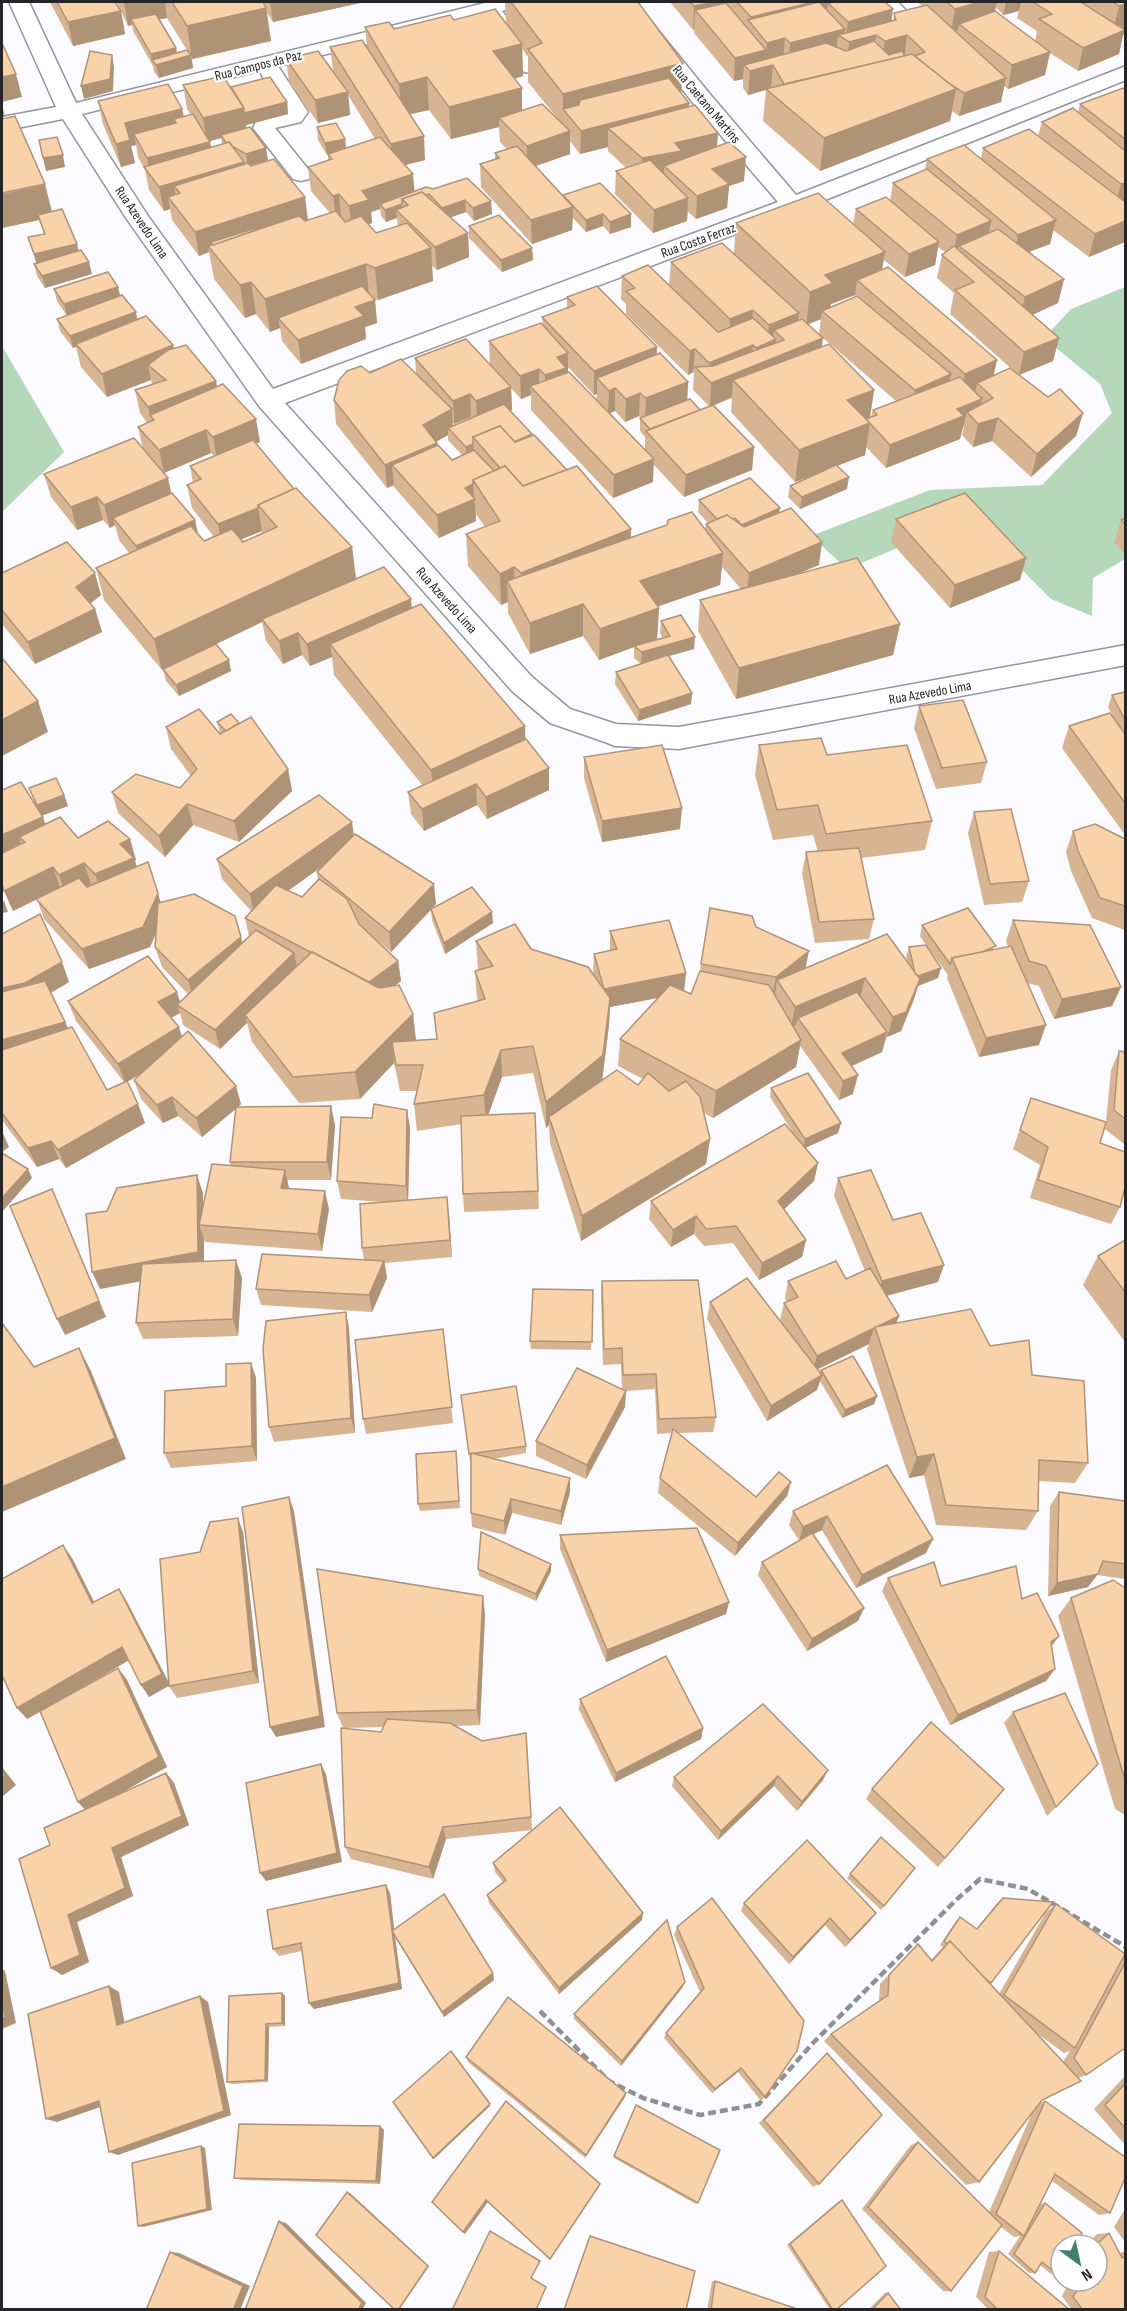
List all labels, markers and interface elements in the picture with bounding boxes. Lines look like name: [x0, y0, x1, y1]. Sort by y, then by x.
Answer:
street label: Rua Campos da Paz: [213, 46, 304, 85]
street label: Rua Caetano Martins: [669, 62, 744, 147]
street label: Rua Azevedo Lima: [111, 183, 172, 262]
street label: Rua Costa Ferraz: [659, 219, 738, 262]
street label: Rua Azevedo Lima: [412, 564, 481, 637]
street label: Rua Azevedo Lima: [888, 677, 973, 708]
north arrow: [1049, 2233, 1109, 2293]
text: N: [1078, 2264, 1095, 2285]

